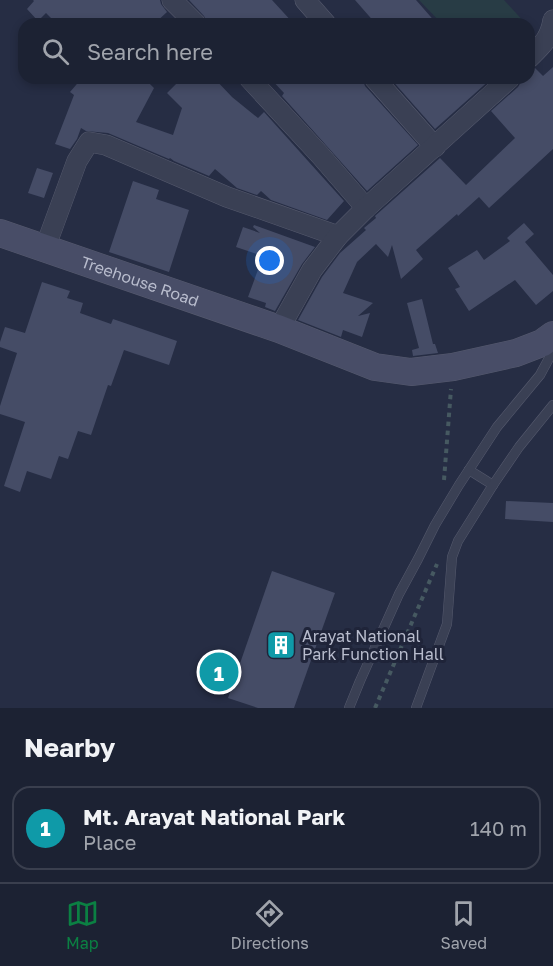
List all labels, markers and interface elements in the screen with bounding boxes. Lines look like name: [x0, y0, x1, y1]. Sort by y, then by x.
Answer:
search box: [18, 18, 535, 84]
icon: search: [39, 35, 72, 68]
text: Search here: [87, 38, 213, 65]
your location: [255, 246, 284, 275]
street label: Treehouse Road: [78, 252, 201, 311]
place label: Arayat National Park Function Hall: [302, 626, 444, 664]
building icon: Arayat National Park Function Hall: [265, 629, 297, 661]
pin: 1: [200, 650, 238, 694]
text: Nearby: [24, 732, 115, 763]
text: Mt. Arayat National Park: [83, 803, 345, 830]
text: 1: [40, 816, 51, 840]
text: 140 m: [470, 816, 527, 840]
text: Place: [83, 830, 136, 854]
tab: Map: [66, 897, 99, 953]
tab: Directions: [231, 897, 309, 953]
tab: Saved: [440, 897, 487, 953]

